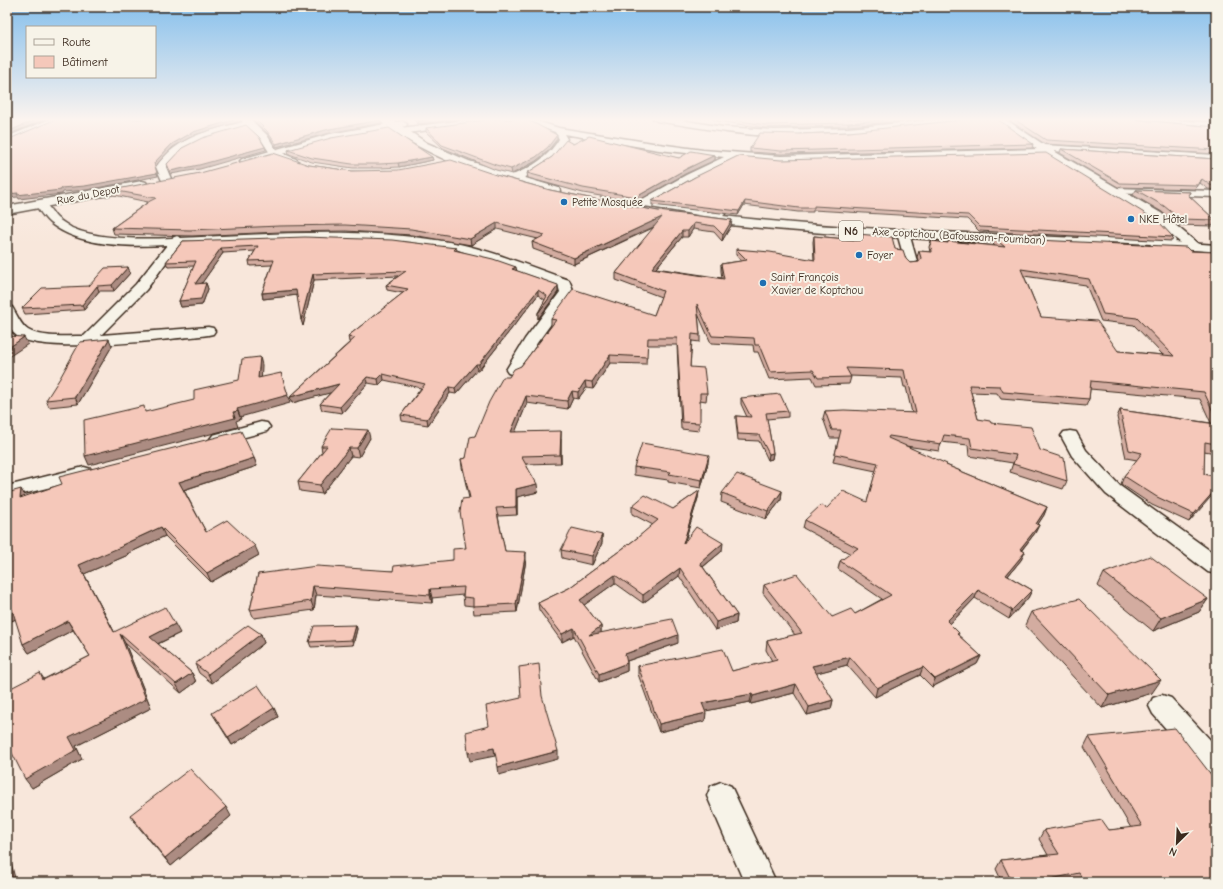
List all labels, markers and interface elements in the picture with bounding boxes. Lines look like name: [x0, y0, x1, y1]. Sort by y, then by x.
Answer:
legend: [26, 26, 156, 78]
text: Route: [62, 35, 91, 49]
text: Bâtiment: [62, 55, 108, 69]
street label: Rue du Depot: [56, 182, 121, 207]
place label: Petite Mosquée: [572, 196, 643, 209]
marker: Petite Mosquée: [559, 197, 569, 207]
place label: NKE Hôtel: [1139, 213, 1187, 226]
marker: NKE Hôtel: [1126, 214, 1136, 224]
road number: N6: [839, 221, 863, 241]
street label: Axe coptchou (Bafoussam-Foumban): [872, 225, 1046, 247]
place label: Foyer: [867, 249, 894, 262]
marker: Foyer: [854, 250, 864, 260]
place label: Saint François Xavier de Koptchou: [771, 271, 863, 297]
marker: Saint François Xavier de Koptchou: [758, 278, 768, 288]
north arrow: [1157, 823, 1197, 863]
text: N: [1167, 844, 1179, 859]

